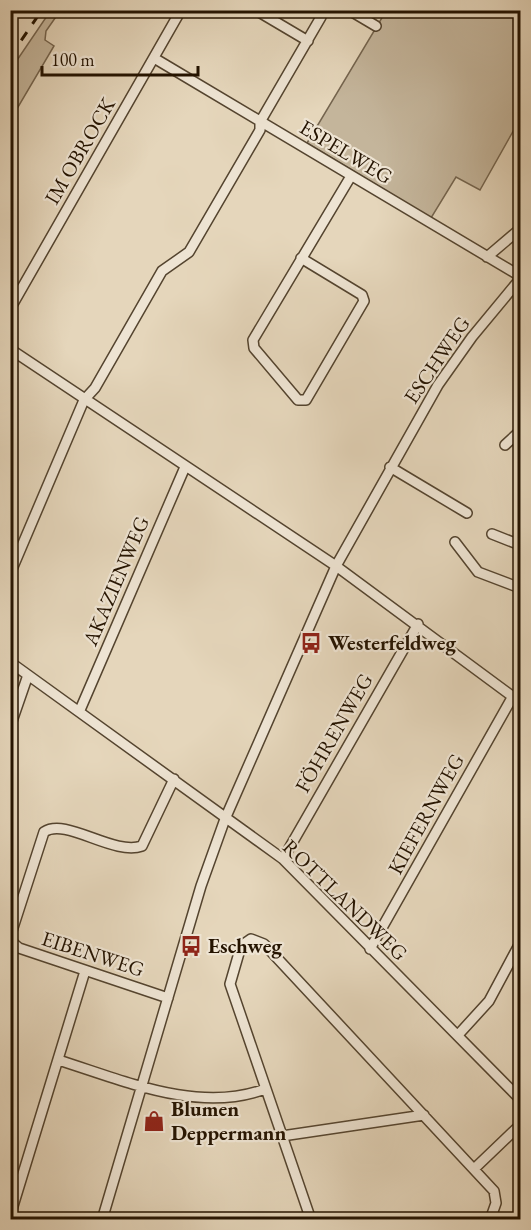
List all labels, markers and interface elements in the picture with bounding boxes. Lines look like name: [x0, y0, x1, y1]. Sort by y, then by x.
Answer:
scale bar: [42, 39, 198, 77]
text: 100 m: [51, 48, 95, 71]
street label: IM OBROCK: [38, 92, 121, 209]
street label: ESPELWEG: [295, 113, 398, 190]
street label: ESCHWEG: [397, 311, 476, 409]
street label: AKAZIENWEG: [76, 512, 155, 651]
place label: Westerfeldweg: [328, 629, 457, 656]
bus stop icon: Westerfeldweg: [299, 631, 323, 655]
street label: FÖHRENWEG: [288, 668, 379, 797]
street label: KIEFERNWEG: [381, 749, 470, 879]
street label: ROTTLANDWEG: [277, 833, 414, 966]
street label: EIBENWEG: [38, 924, 148, 983]
place label: Eschweg: [208, 932, 283, 959]
bus stop icon: Eschweg: [179, 934, 203, 958]
place label: Blumen Deppermann: [171, 1095, 286, 1146]
shop icon: Blumen Deppermann: [142, 1109, 166, 1133]

